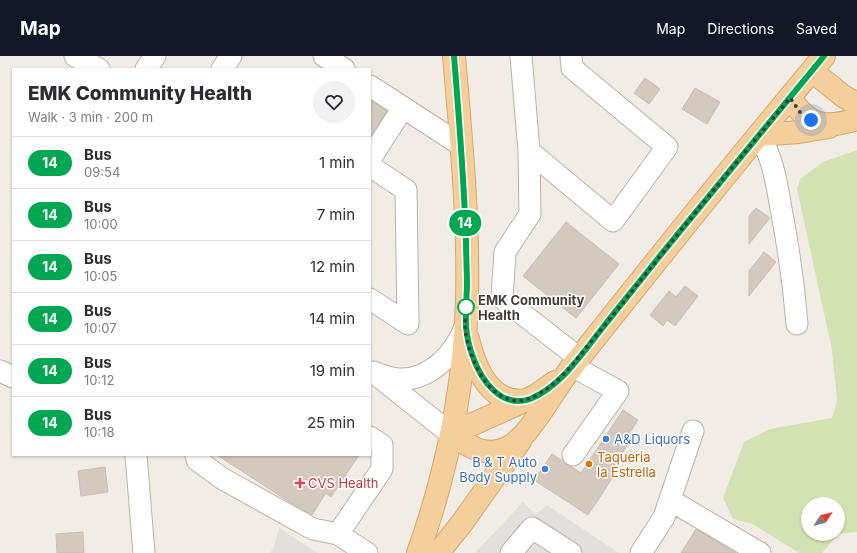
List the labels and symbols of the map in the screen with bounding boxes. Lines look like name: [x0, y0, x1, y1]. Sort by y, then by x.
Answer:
your location: [801, 110, 821, 130]
line badge: 14: [447, 210, 483, 236]
place label: EMK Community Health: [478, 292, 585, 323]
marker: EMK Community Health: [457, 298, 475, 316]
place label: A&D Liquors: [614, 431, 690, 447]
marker: A&D Liquors: [601, 434, 611, 444]
place label: Taqueria la Estrella: [597, 449, 656, 480]
place label: B & T Auto Body Supply: [459, 454, 537, 485]
marker: Taqueria la Estrella: [584, 459, 594, 469]
marker: B & T Auto Body Supply: [540, 464, 550, 474]
place label: CVS Health: [308, 475, 378, 491]
marker: CVS Health: [295, 478, 305, 488]
north arrow: [801, 497, 845, 541]

